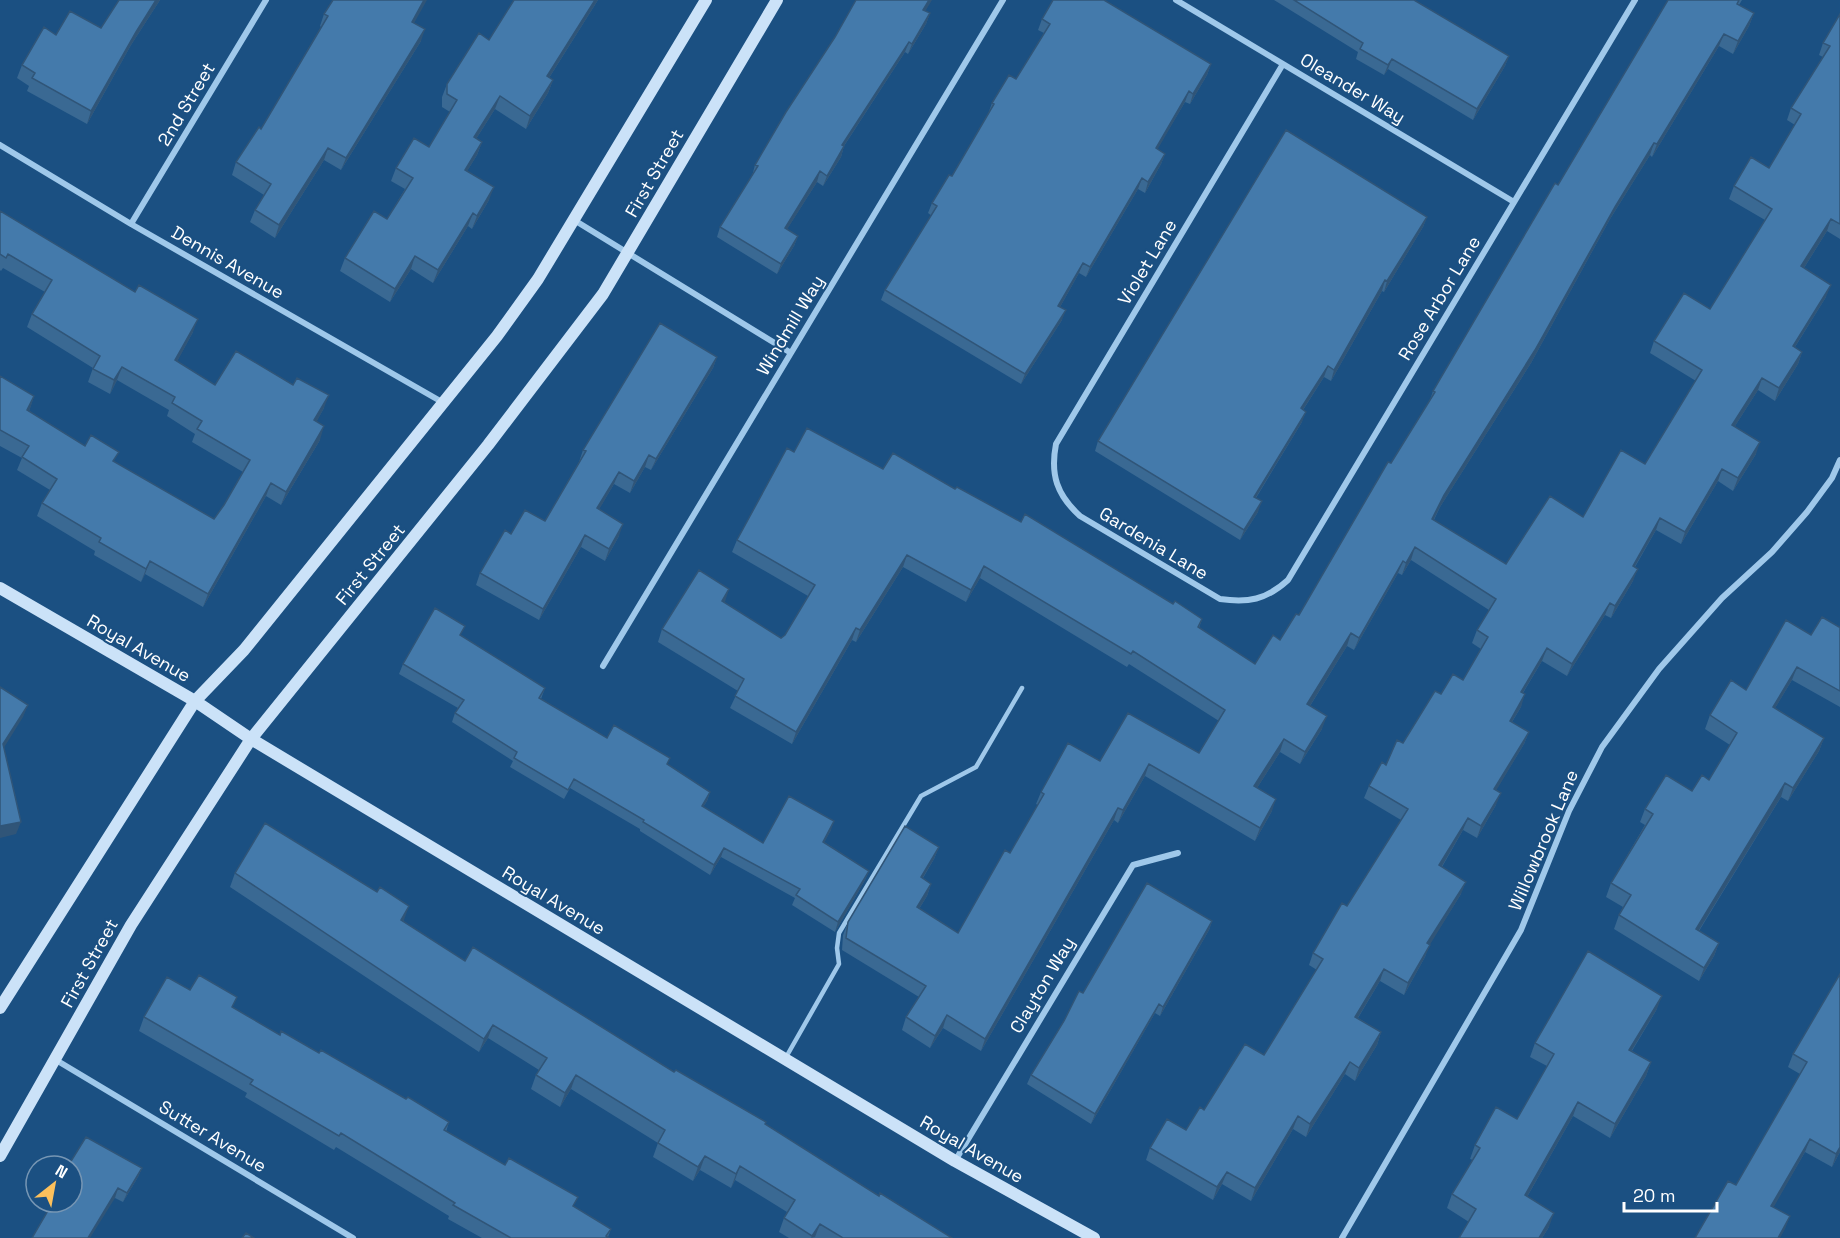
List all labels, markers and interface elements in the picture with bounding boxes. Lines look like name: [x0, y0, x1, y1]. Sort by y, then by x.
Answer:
street label: Oleander Way: [1296, 48, 1410, 128]
street label: 2nd Street: [152, 58, 220, 150]
street label: First Street: [620, 125, 688, 221]
street label: Violet Lane: [1112, 215, 1182, 309]
street label: Dennis Avenue: [167, 220, 289, 304]
street label: Rose Arbor Lane: [1393, 232, 1485, 364]
street label: Windmill Way: [751, 271, 829, 379]
street label: Gardenia Lane: [1095, 501, 1213, 585]
street label: First Street: [330, 519, 410, 609]
street label: Royal Avenue: [83, 609, 195, 687]
street label: Willowbrook Lane: [1503, 766, 1583, 914]
street label: Royal Avenue: [498, 860, 610, 940]
street label: First Street: [55, 915, 123, 1011]
street label: Clayton Way: [1004, 933, 1080, 1037]
street label: Sutter Avenue: [155, 1095, 271, 1177]
street label: Royal Avenue: [916, 1110, 1028, 1188]
north arrow: [24, 1154, 84, 1214]
text: N: [51, 1160, 71, 1183]
scale bar: [1624, 1175, 1717, 1213]
text: 20 m: [1633, 1184, 1676, 1207]

